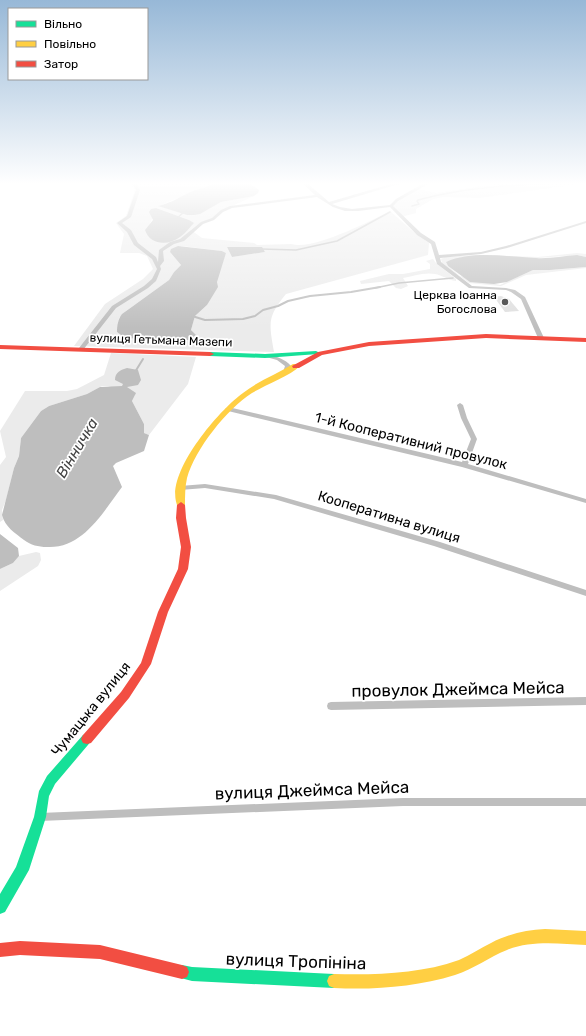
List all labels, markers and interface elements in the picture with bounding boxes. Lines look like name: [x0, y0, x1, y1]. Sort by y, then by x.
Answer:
legend: [8, 8, 148, 80]
text: Вільно: [44, 17, 82, 31]
text: Повільно: [44, 37, 96, 51]
text: Затор: [44, 57, 78, 71]
place label: Церква Іоанна Богослова: [414, 288, 497, 316]
marker: Церква Іоанна Богослова: [500, 297, 510, 307]
street label: вулиця Гетьмана Мазепи: [89, 331, 233, 349]
street label: 1-й Кооперативний провулок: [313, 409, 509, 473]
water label: Вінничка: [52, 415, 102, 481]
street label: Кооперативна вулиця: [316, 487, 462, 547]
street label: Чумацька вулиця: [48, 658, 134, 760]
street label: провулок Джеймса Мейса: [351, 677, 565, 701]
street label: вулиця Джеймса Мейса: [214, 777, 410, 803]
street label: вулиця Тропініна: [225, 949, 367, 973]

